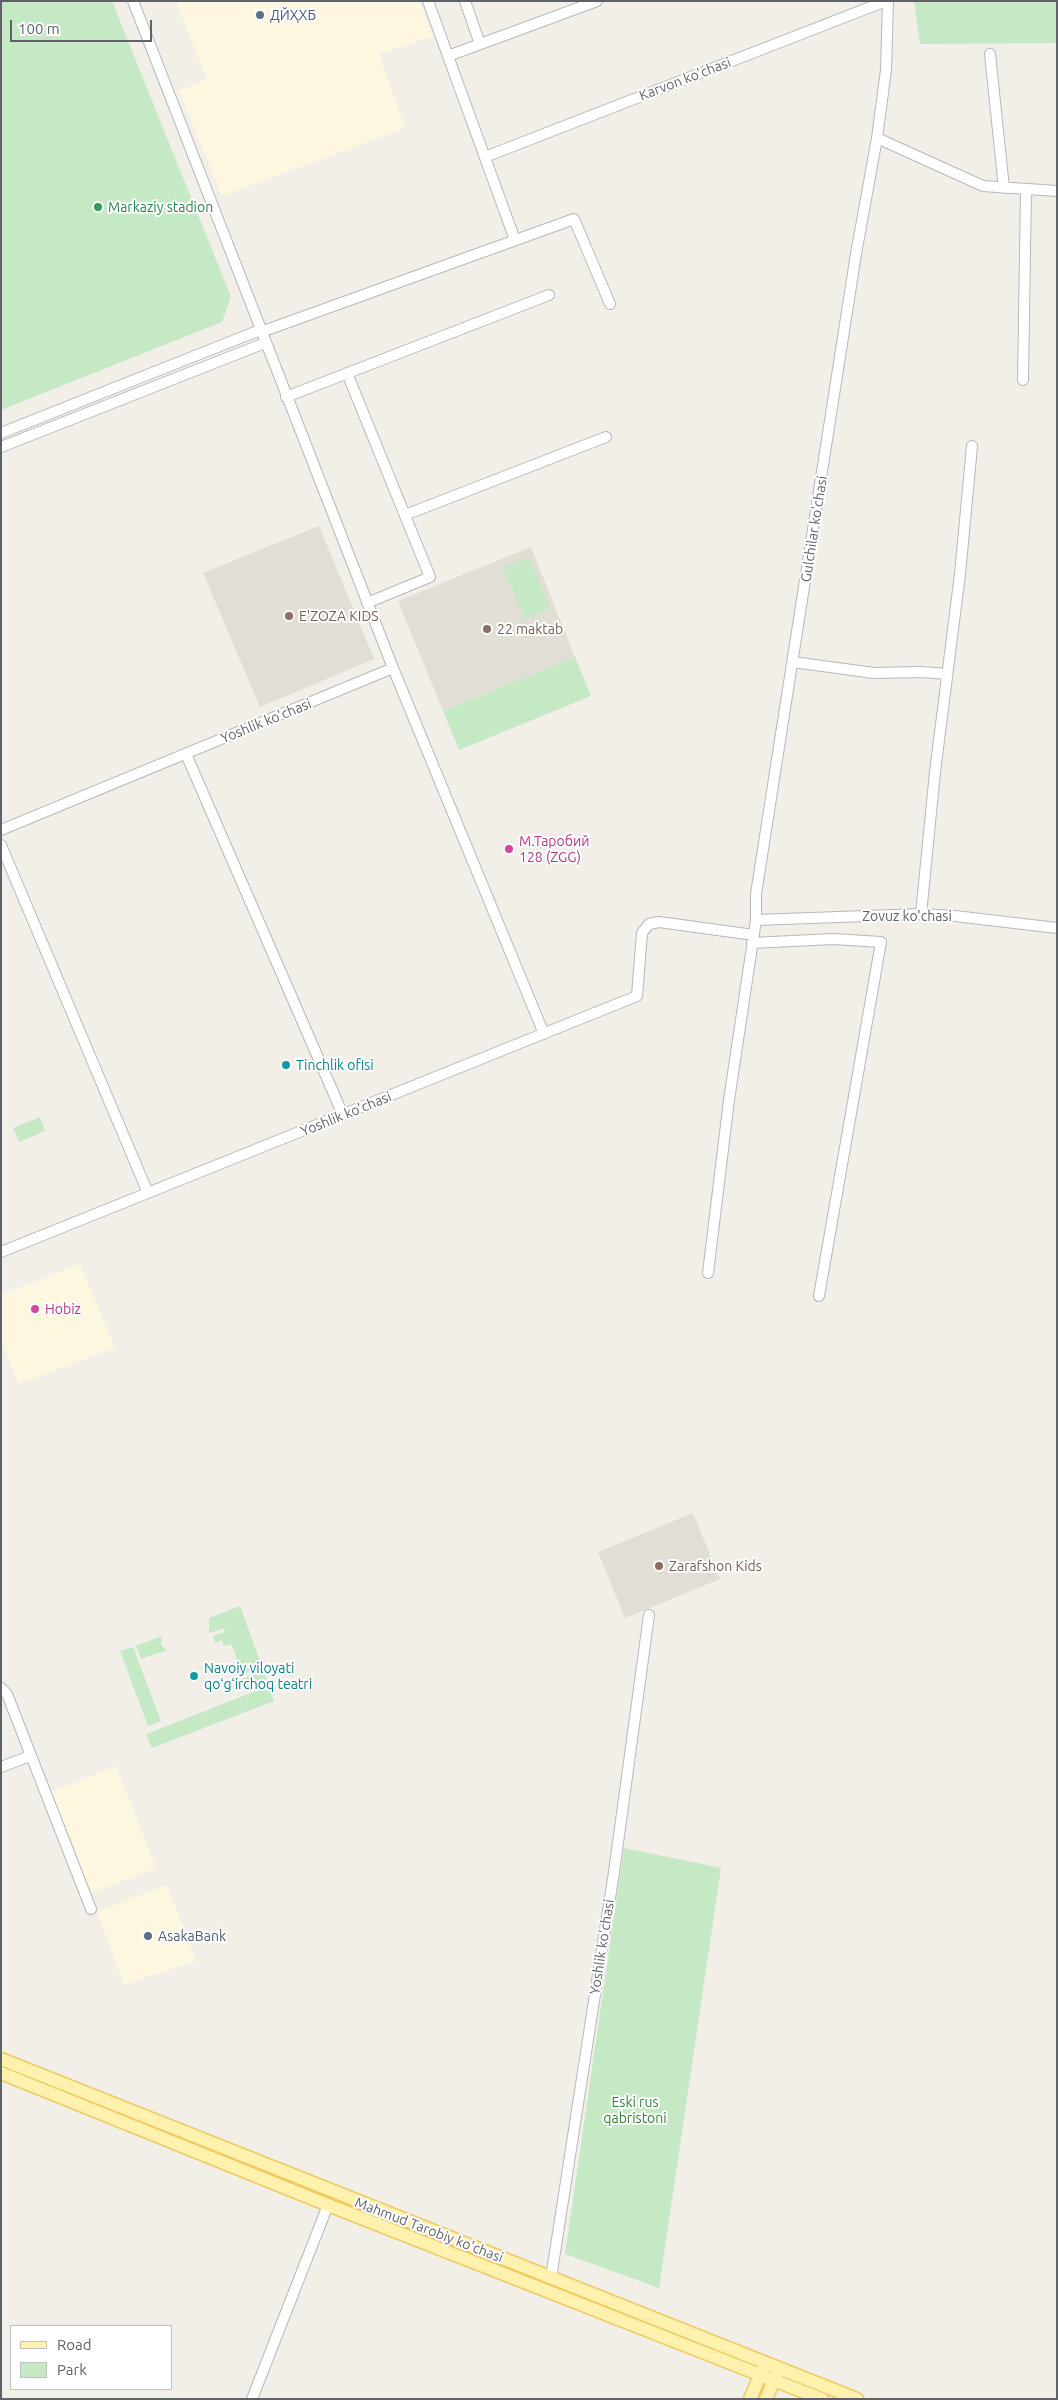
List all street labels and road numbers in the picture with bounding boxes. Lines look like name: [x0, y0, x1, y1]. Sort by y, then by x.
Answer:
street label: Karvon ko'chasi: [637, 54, 733, 104]
street label: Gulchilar ko'chasi: [797, 475, 831, 583]
street label: Yoshlik ko'chasi: [218, 695, 314, 747]
street label: Zovuz ko'chasi: [862, 908, 952, 924]
street label: Yoshlik ko'chasi: [298, 1088, 394, 1140]
street label: Yoshlik ko'chasi: [586, 1898, 618, 1996]
street label: Mahmud Tarobiy ko'chasi: [352, 2194, 506, 2266]

